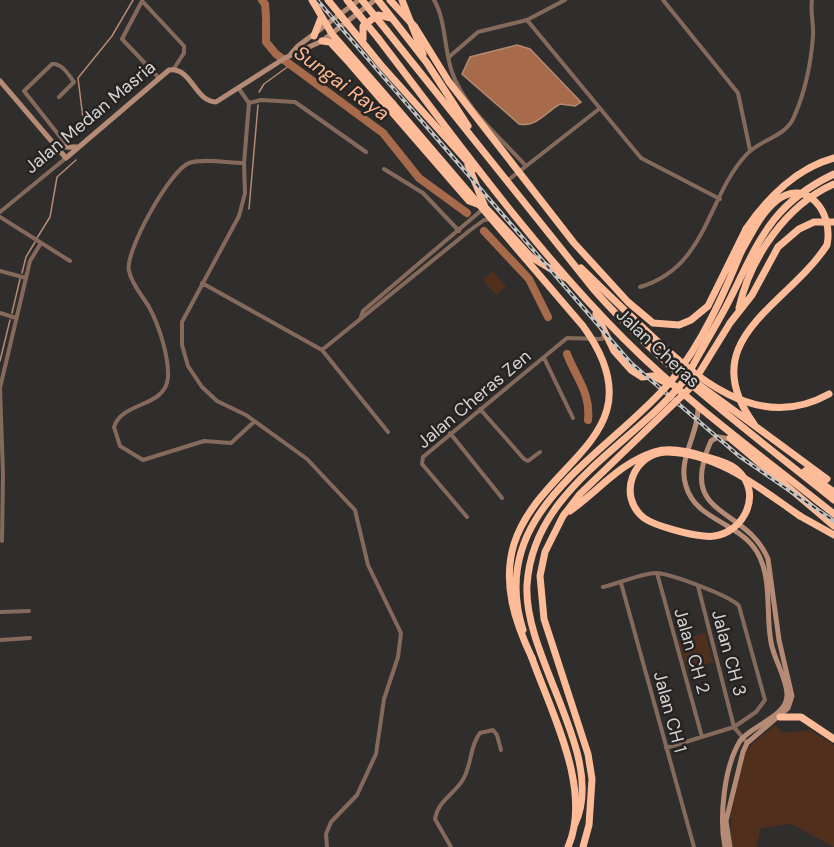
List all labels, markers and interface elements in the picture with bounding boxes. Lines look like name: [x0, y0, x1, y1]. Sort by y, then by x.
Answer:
water label: Sungai Raya: [289, 40, 395, 126]
street label: Jalan Medan Masria: [19, 55, 161, 179]
street label: Jalan Cheras: [611, 303, 705, 393]
street label: Jalan Cheras Zen: [412, 344, 536, 454]
street label: Jalan CH 2: [668, 605, 716, 697]
street label: Jalan CH 3: [706, 607, 752, 699]
street label: Jalan CH 1: [648, 669, 692, 755]

